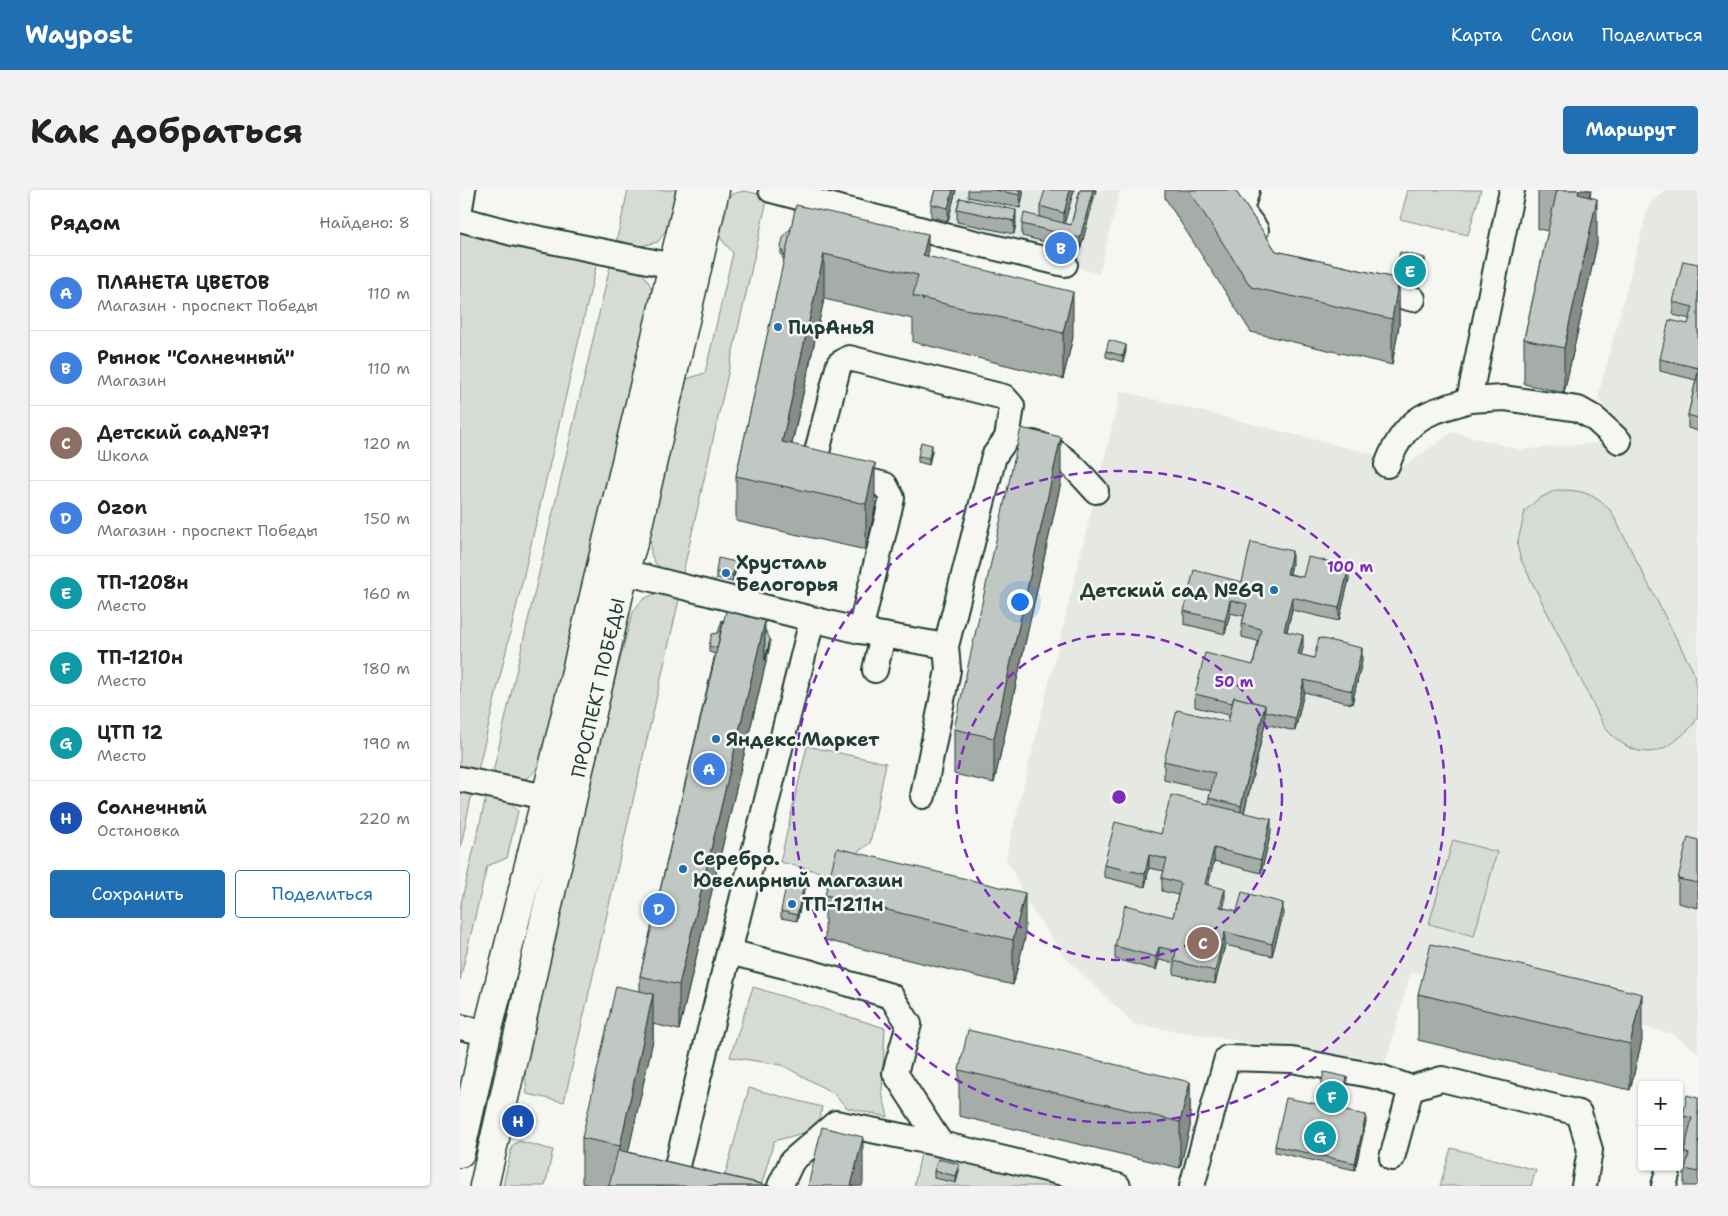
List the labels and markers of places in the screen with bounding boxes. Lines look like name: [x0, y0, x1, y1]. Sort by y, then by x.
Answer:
pin: B: [1045, 229, 1077, 267]
pin: E: [1394, 252, 1426, 290]
place label: ПирАньЯ: [788, 315, 874, 340]
marker: ПирАньЯ: [772, 321, 784, 333]
place label: Хрусталь Белогорья: [736, 550, 839, 597]
marker: Хрусталь Белогорья: [720, 567, 732, 579]
place label: Детский сад №69: [1080, 578, 1264, 603]
marker: Детский сад №69: [1268, 584, 1280, 596]
place label: Яндекс.Маркет: [726, 727, 880, 752]
marker: Яндекс.Маркет: [710, 733, 722, 745]
pin: A: [693, 750, 725, 788]
centre of rings: [1110, 788, 1128, 806]
place label: Серебро. Ювелирный магазин: [693, 846, 903, 893]
marker: Серебро. Ювелирный магазин: [677, 863, 689, 875]
pin: D: [643, 890, 675, 928]
place label: ТП-1211н: [802, 892, 883, 917]
marker: ТП-1211н: [786, 898, 798, 910]
pin: C: [1187, 924, 1219, 962]
pin: F: [1316, 1078, 1348, 1116]
pin: H: [502, 1102, 534, 1140]
pin: G: [1304, 1118, 1336, 1156]

